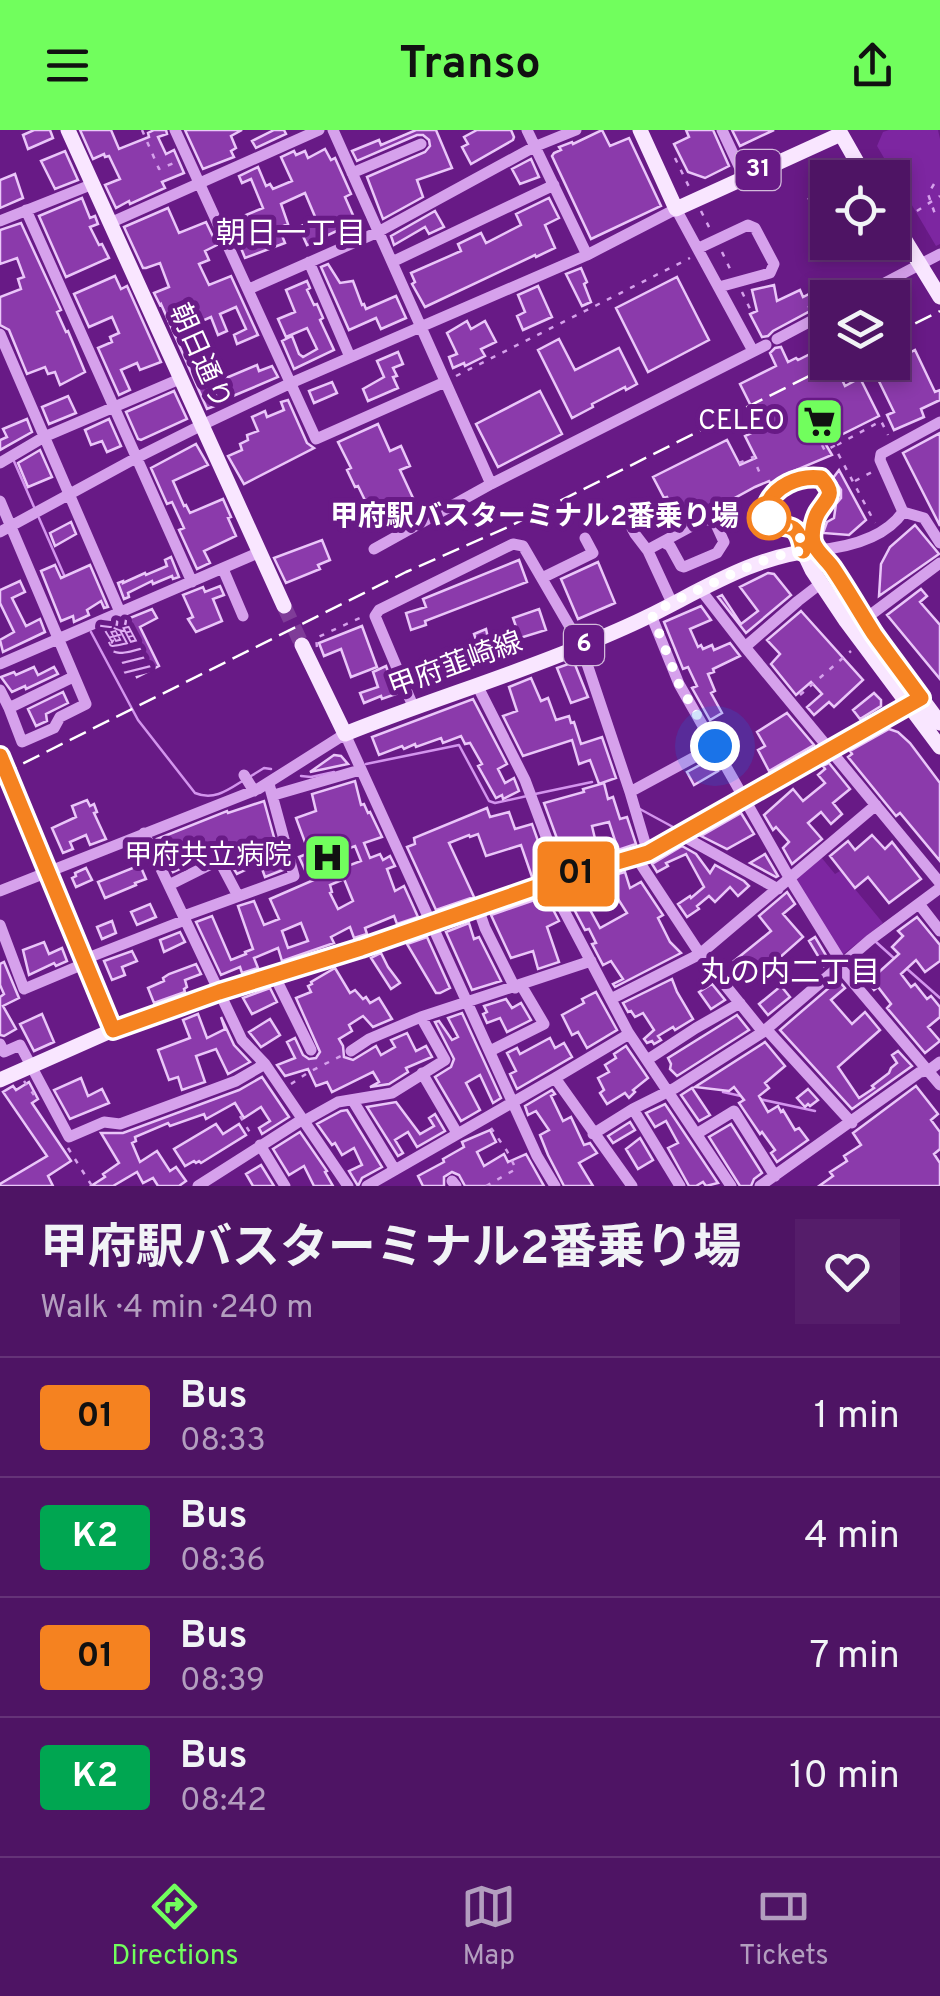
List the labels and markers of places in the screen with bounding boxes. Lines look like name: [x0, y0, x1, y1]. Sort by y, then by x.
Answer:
supermarket icon: CELEO: [794, 396, 846, 448]
place label: CELEO: [698, 404, 785, 440]
marker: 甲府駅バスターミナル2番乗り場: [748, 497, 790, 539]
place label: 甲府駅バスターミナル2番乗り場: [330, 500, 739, 536]
hospital icon: 甲府共立病院: [301, 831, 353, 883]
place label: 甲府共立病院: [124, 839, 292, 875]

